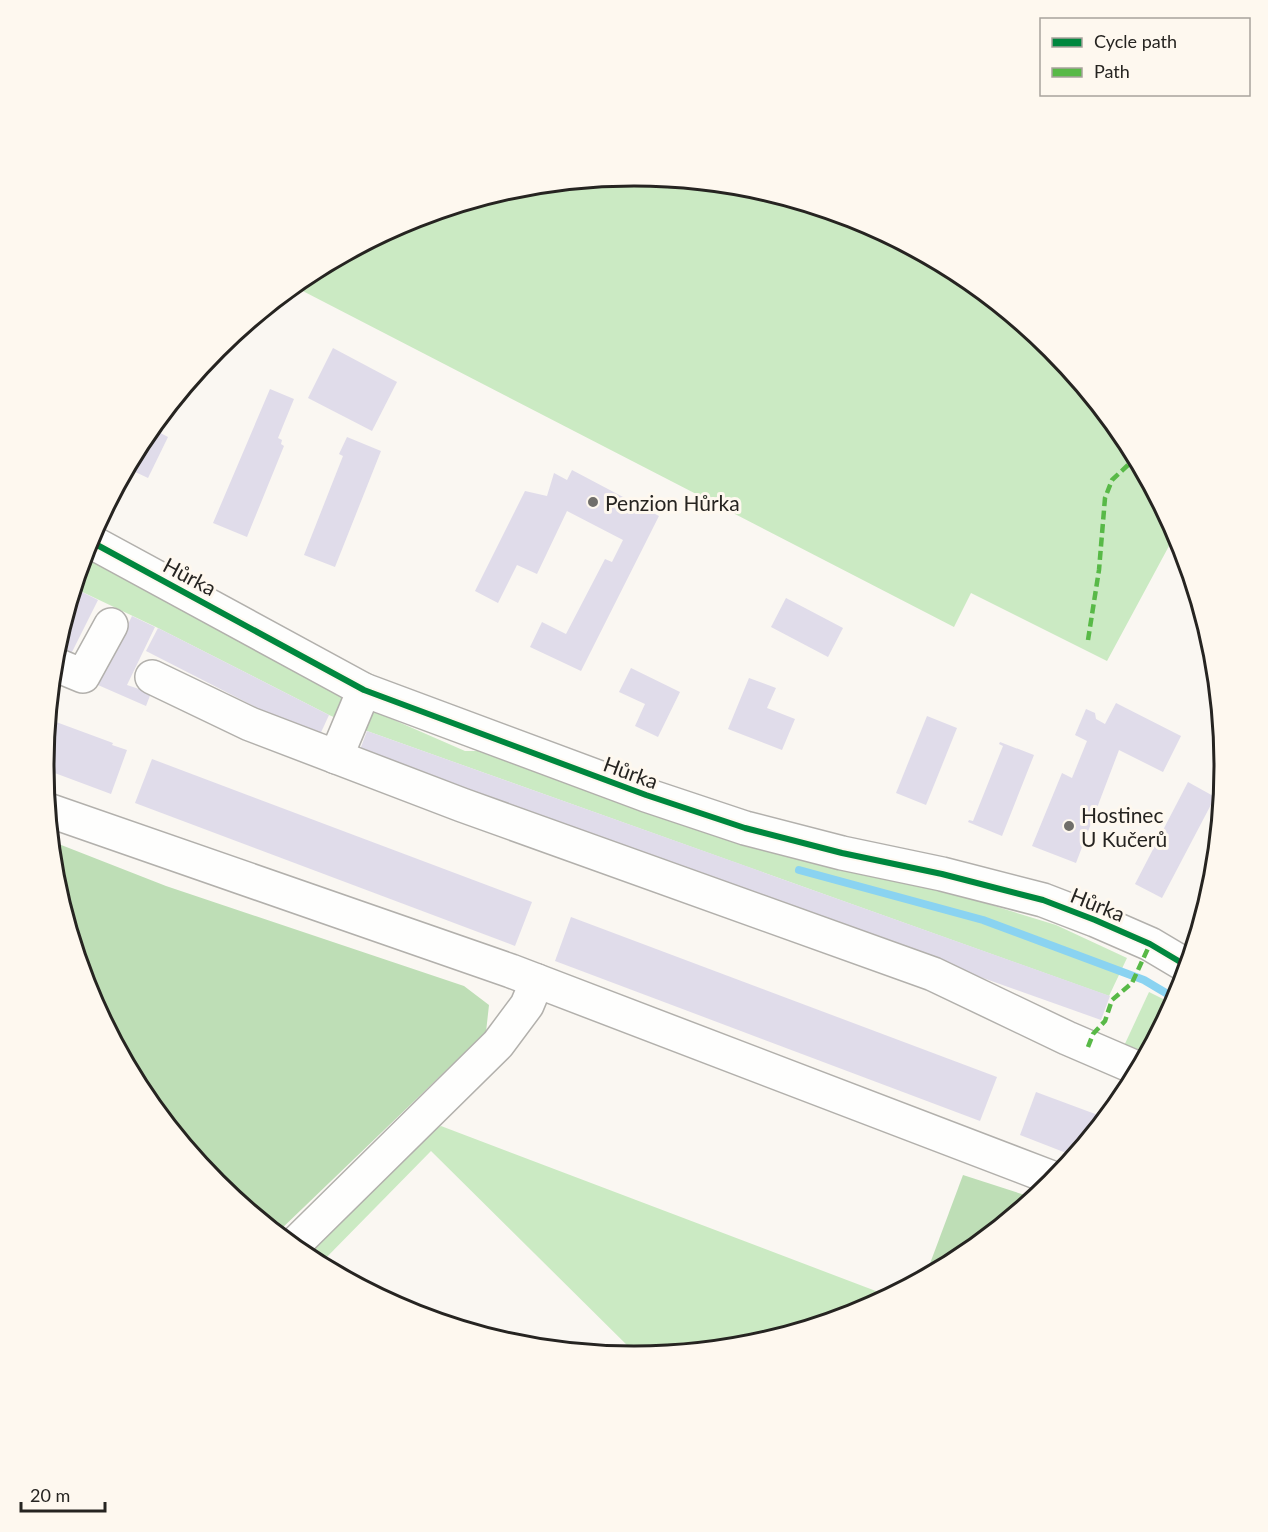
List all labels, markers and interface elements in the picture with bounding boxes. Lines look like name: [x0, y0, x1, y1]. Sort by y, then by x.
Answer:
legend: [1040, 18, 1250, 96]
text: Cycle path: [1094, 30, 1177, 52]
text: Path: [1094, 60, 1130, 82]
place label: Penzion Hůrka: [605, 490, 740, 515]
marker: Penzion Hůrka: [586, 495, 600, 509]
street label: Hůrka: [159, 552, 221, 600]
street label: Hůrka: [600, 751, 662, 793]
place label: Hostinec U Kučerů: [1081, 802, 1167, 851]
marker: Hostinec U Kučerů: [1062, 819, 1076, 833]
street label: Hůrka: [1067, 882, 1129, 926]
scale bar: [21, 1475, 105, 1513]
text: 20 m: [30, 1484, 70, 1506]

